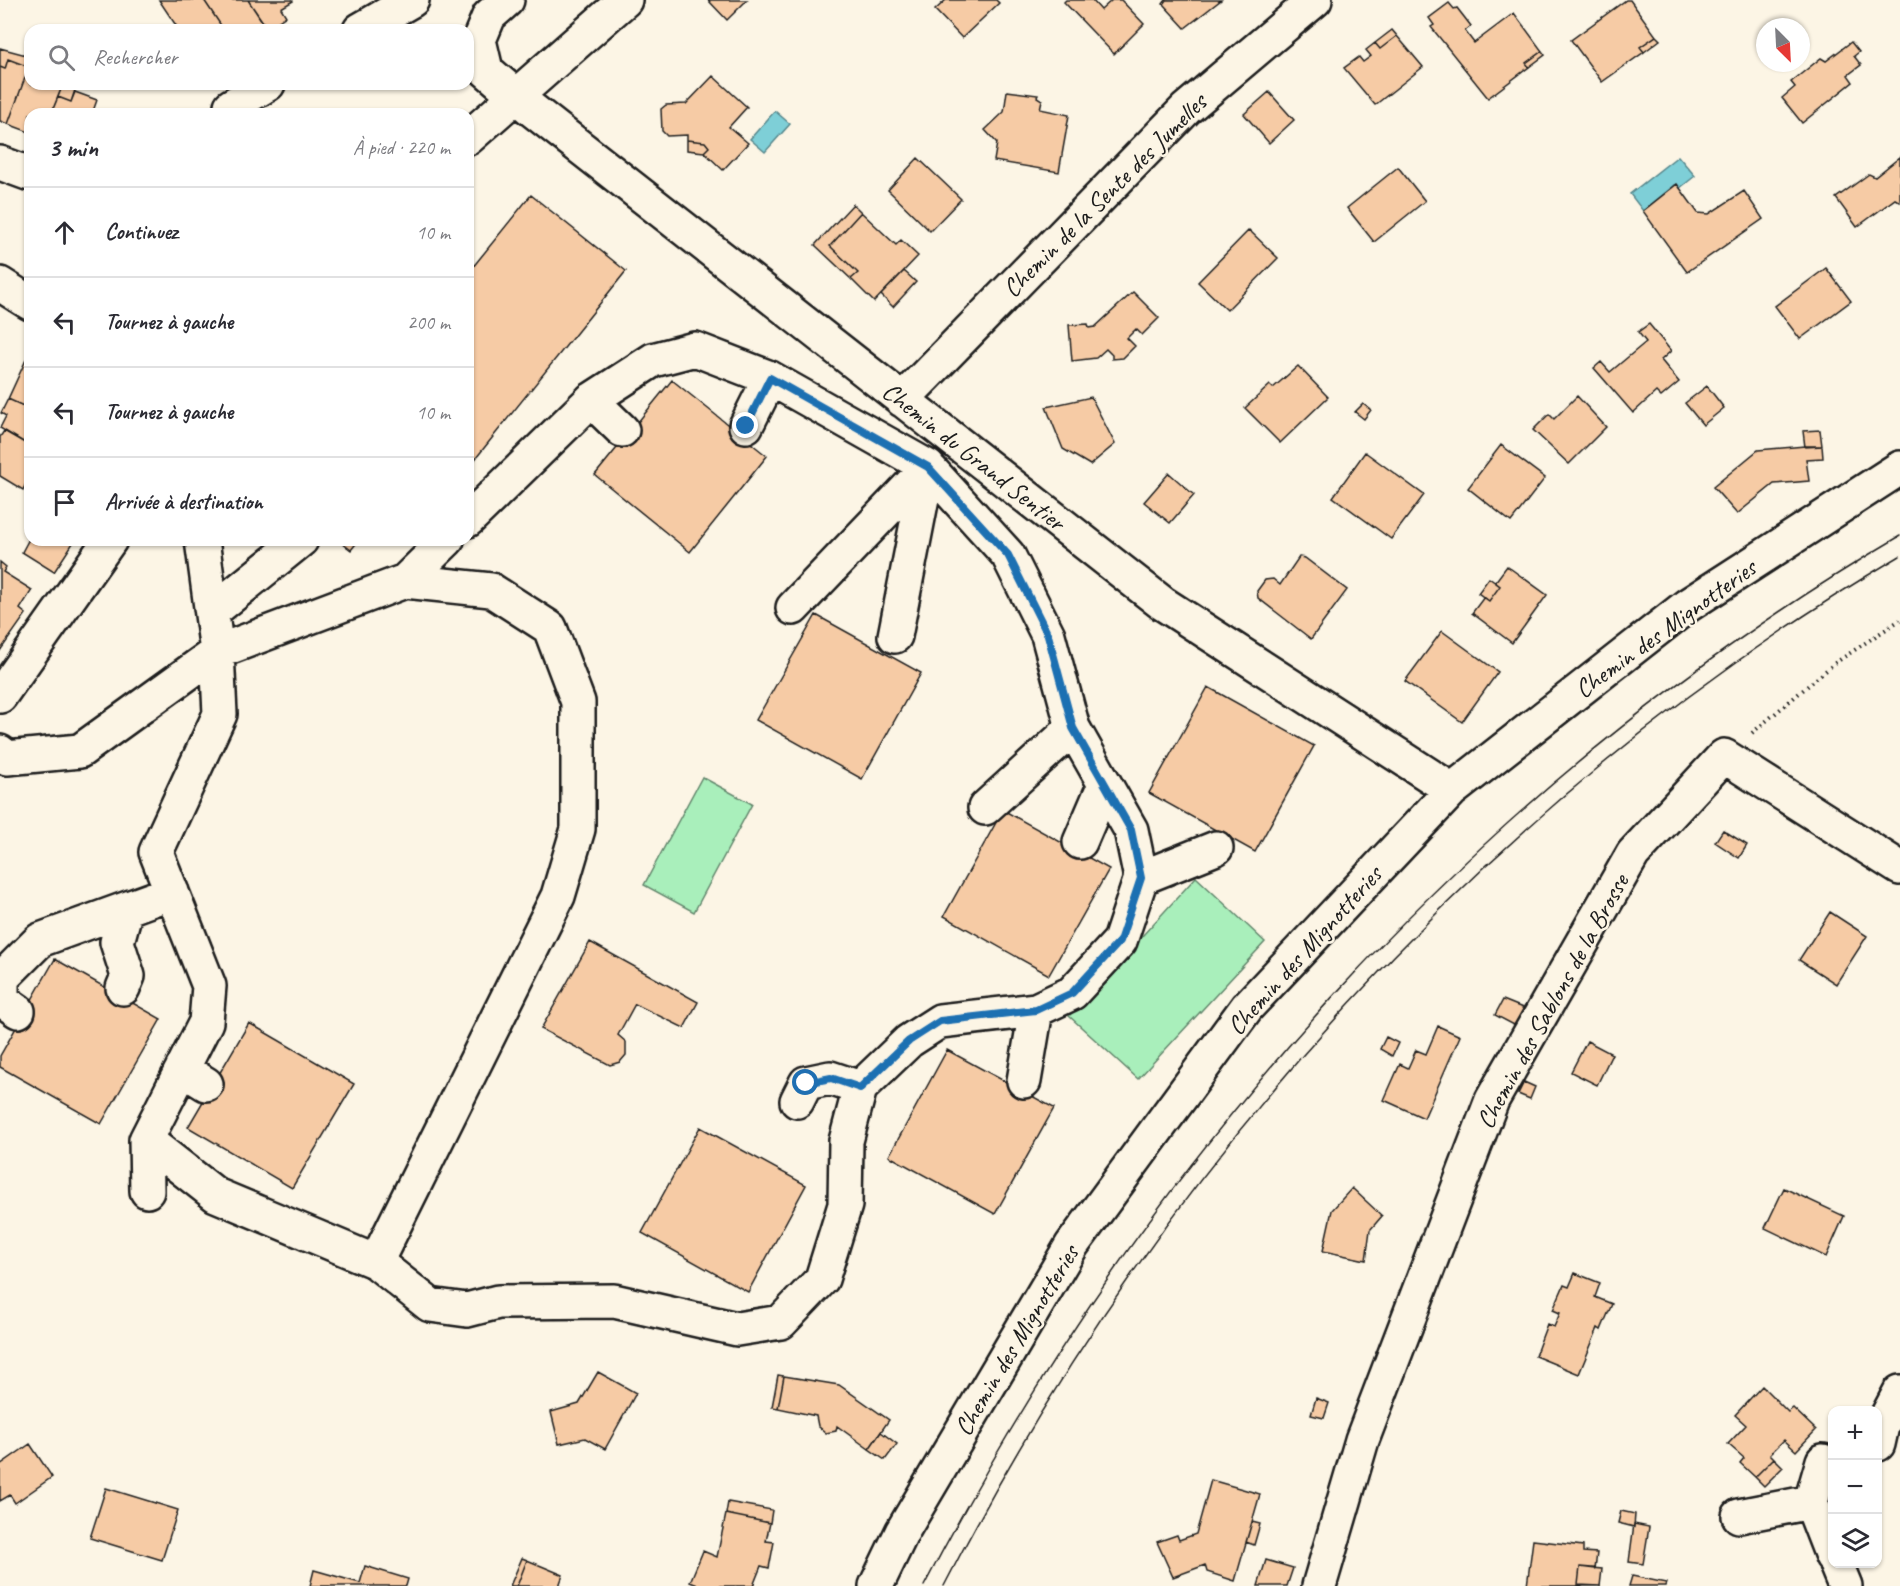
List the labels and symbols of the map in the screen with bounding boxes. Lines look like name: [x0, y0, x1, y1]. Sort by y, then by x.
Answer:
north arrow: [1756, 18, 1810, 72]
street label: Chemin de la Sente des Jumelles: [995, 85, 1215, 304]
street label: Chemin du Grand Sentier: [876, 375, 1074, 540]
route end: [732, 412, 758, 438]
street label: Chemin des Mignotteries: [1568, 550, 1764, 705]
street label: Chemin des Mignotteries: [1220, 857, 1391, 1042]
street label: Chemin des Sablons de la Brosse: [1469, 867, 1637, 1134]
route start: [792, 1069, 818, 1095]
street label: Chemin des Mignotteries: [946, 1237, 1087, 1442]

